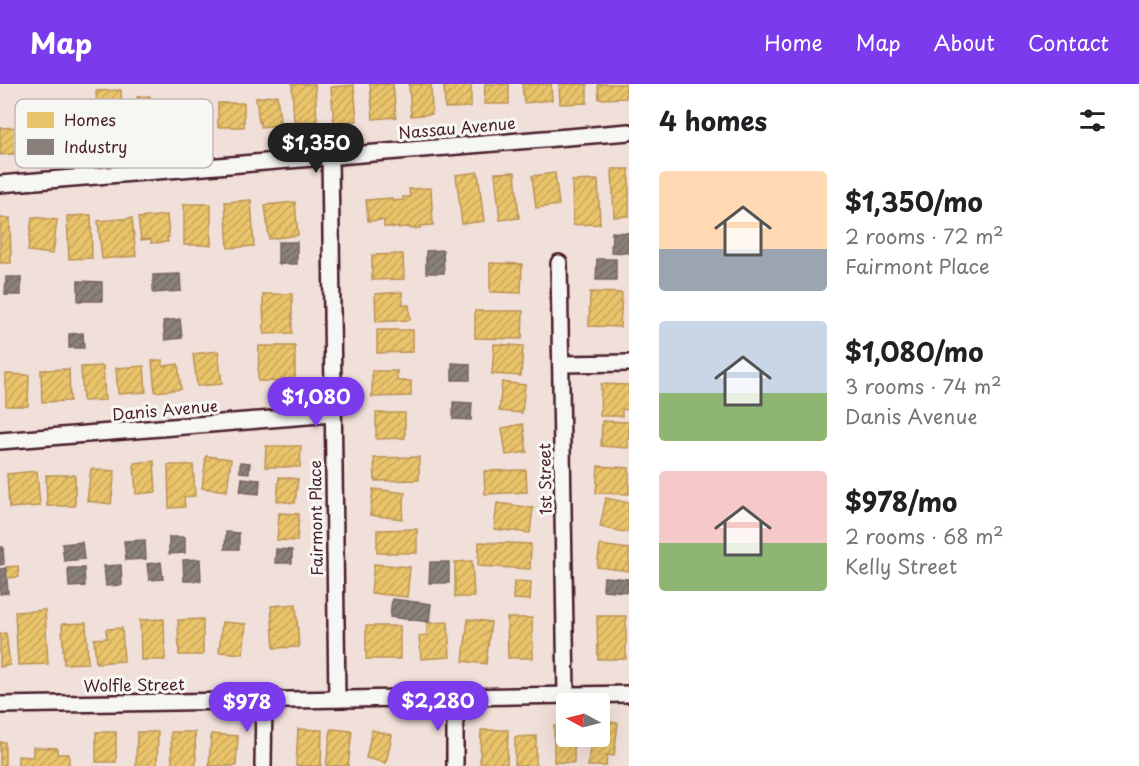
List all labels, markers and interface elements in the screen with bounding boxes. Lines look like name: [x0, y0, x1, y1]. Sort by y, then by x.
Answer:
text: Map: [30, 21, 92, 64]
text: Home: [764, 26, 823, 58]
text: Map: [856, 26, 901, 58]
text: About: [934, 26, 995, 58]
text: Contact: [1028, 26, 1109, 58]
legend: [15, 99, 213, 168]
text: 4 homes: [659, 101, 767, 140]
icon: filters: [1076, 104, 1109, 137]
text: Homes: [64, 107, 116, 131]
street label: Nassau Avenue: [397, 110, 516, 144]
pin: $1,350: [267, 123, 365, 174]
text: $1,350: [282, 127, 350, 157]
text: Industry: [64, 134, 127, 158]
text: $1,350/mo: [845, 182, 983, 221]
icon: home: [707, 195, 779, 267]
text: 2 rooms · 72 m²: [845, 221, 1004, 251]
text: Fairmont Place: [845, 251, 990, 281]
text: $1,080/mo: [845, 332, 983, 371]
icon: home: [707, 345, 779, 417]
text: 3 rooms · 74 m²: [845, 371, 1002, 401]
pin: $1,080: [267, 377, 365, 428]
text: $1,080: [282, 381, 350, 411]
street label: Danis Avenue: [111, 392, 219, 426]
text: Danis Avenue: [845, 401, 977, 431]
street label: 1st Street: [531, 442, 557, 515]
street label: Fairmont Place: [302, 460, 328, 576]
text: $978/mo: [845, 482, 957, 521]
icon: home: [707, 495, 779, 567]
text: 2 rooms · 68 m²: [845, 521, 1004, 551]
text: Kelly Street: [845, 551, 957, 581]
street label: Wolfle Street: [83, 671, 185, 697]
pin: $2,280: [389, 681, 487, 732]
pin: $978: [211, 682, 283, 733]
text: $2,280: [402, 685, 475, 715]
text: $978: [223, 686, 271, 716]
north arrow: [556, 693, 610, 747]
map controls: [556, 693, 610, 747]

